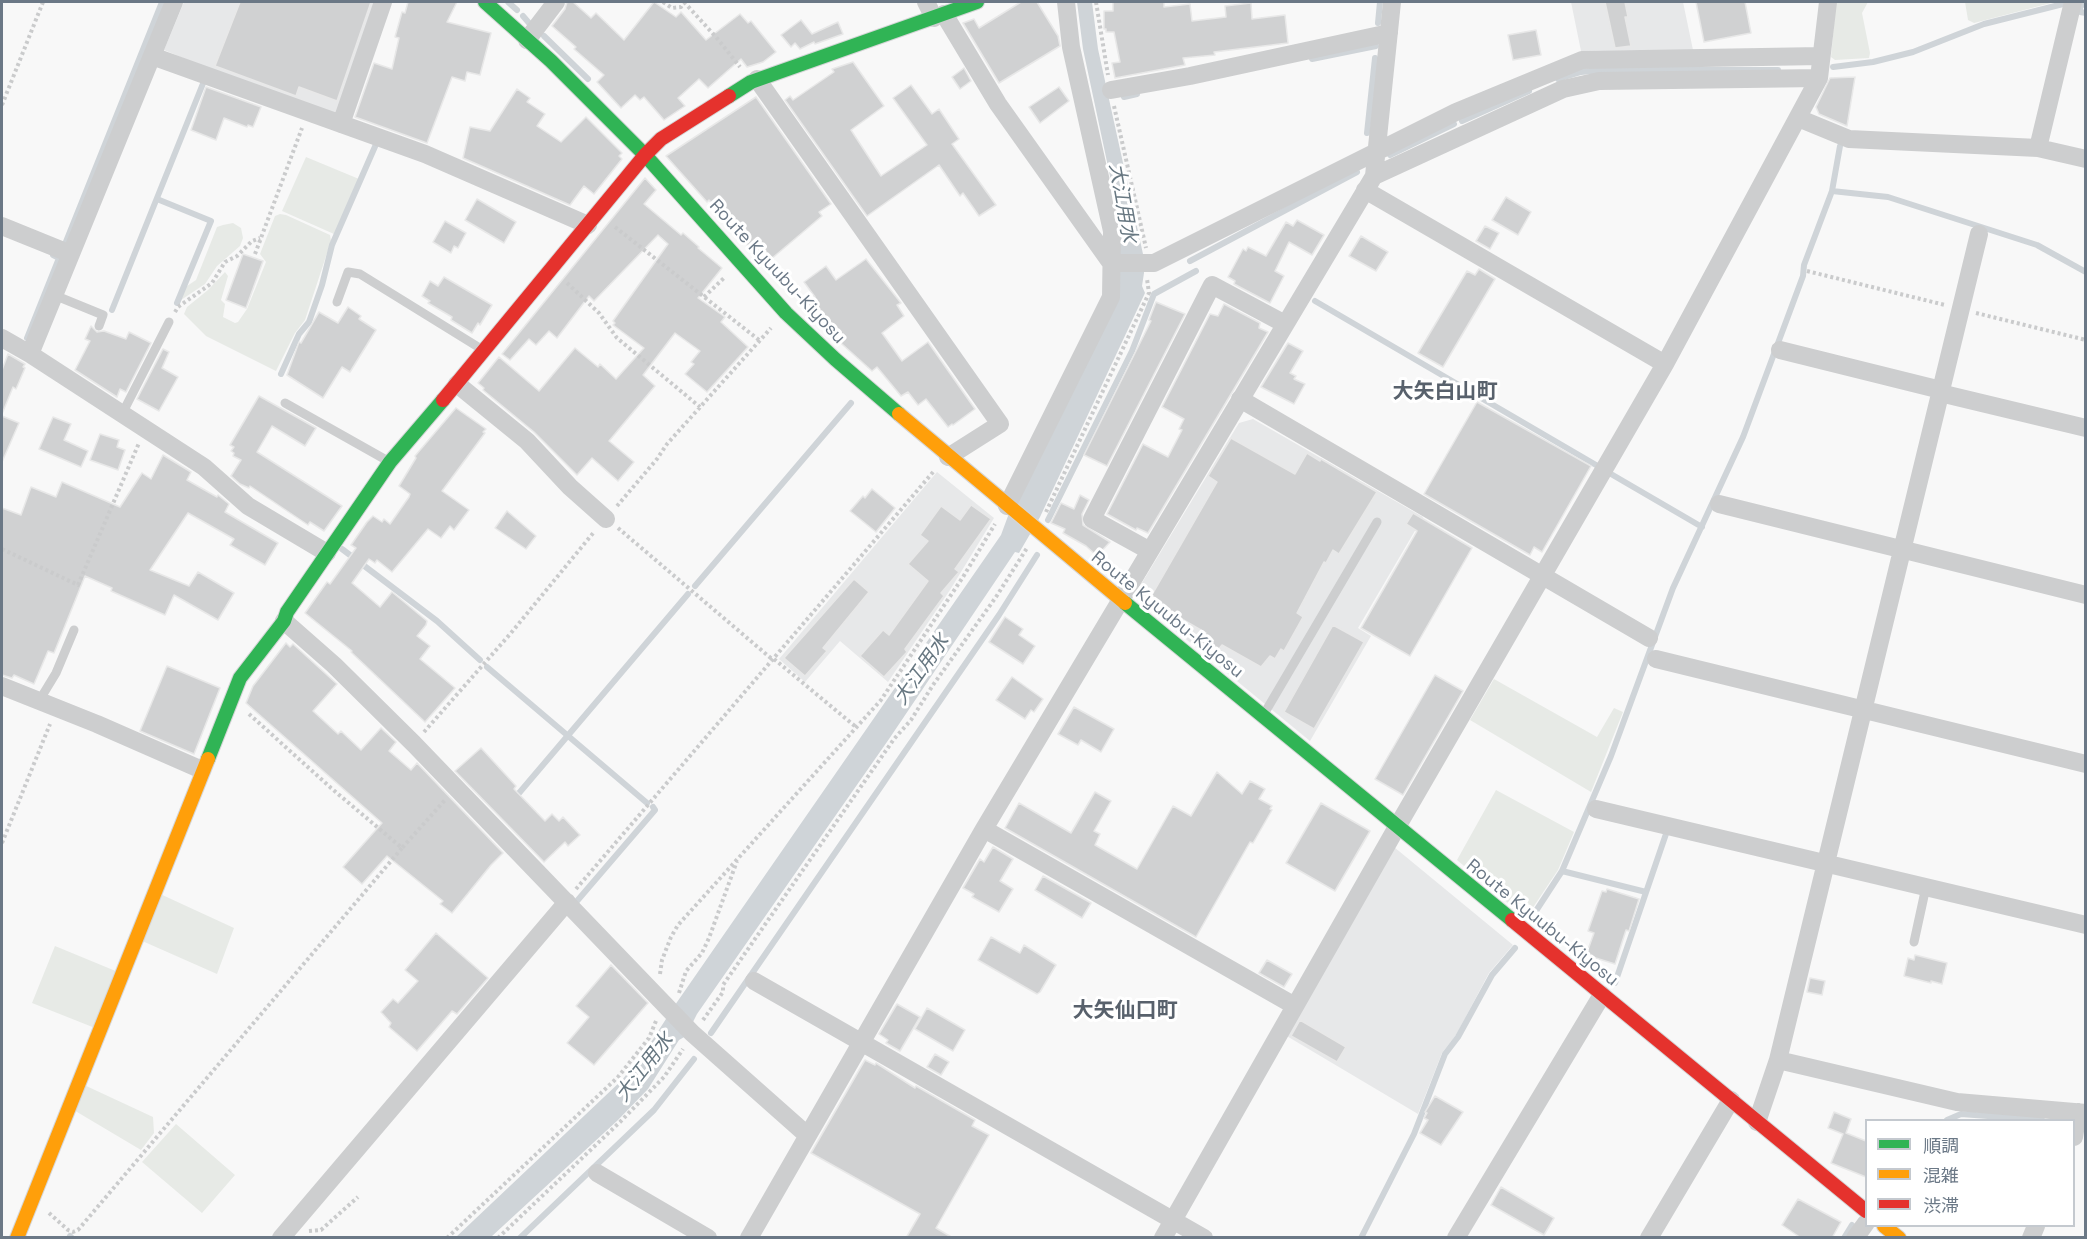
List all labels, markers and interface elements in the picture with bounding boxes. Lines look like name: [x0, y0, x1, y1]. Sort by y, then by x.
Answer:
water label: 大江用水: [1103, 162, 1141, 244]
street label: Route Kyuubu-Kiyosu: [705, 195, 849, 349]
district label: 大矢白山町: [1393, 379, 1497, 405]
street label: Route Kyuubu-Kiyosu: [1087, 547, 1247, 683]
water label: 大江用水: [889, 630, 955, 710]
street label: Route Kyuubu-Kiyosu: [1462, 855, 1622, 991]
district label: 大矢仙口町: [1073, 998, 1177, 1024]
water label: 大江用水: [611, 1029, 679, 1107]
legend: [1865, 1119, 2075, 1227]
text: 順調: [1923, 1134, 1959, 1157]
text: 混雑: [1923, 1164, 1959, 1187]
text: 渋滞: [1923, 1194, 1959, 1217]

